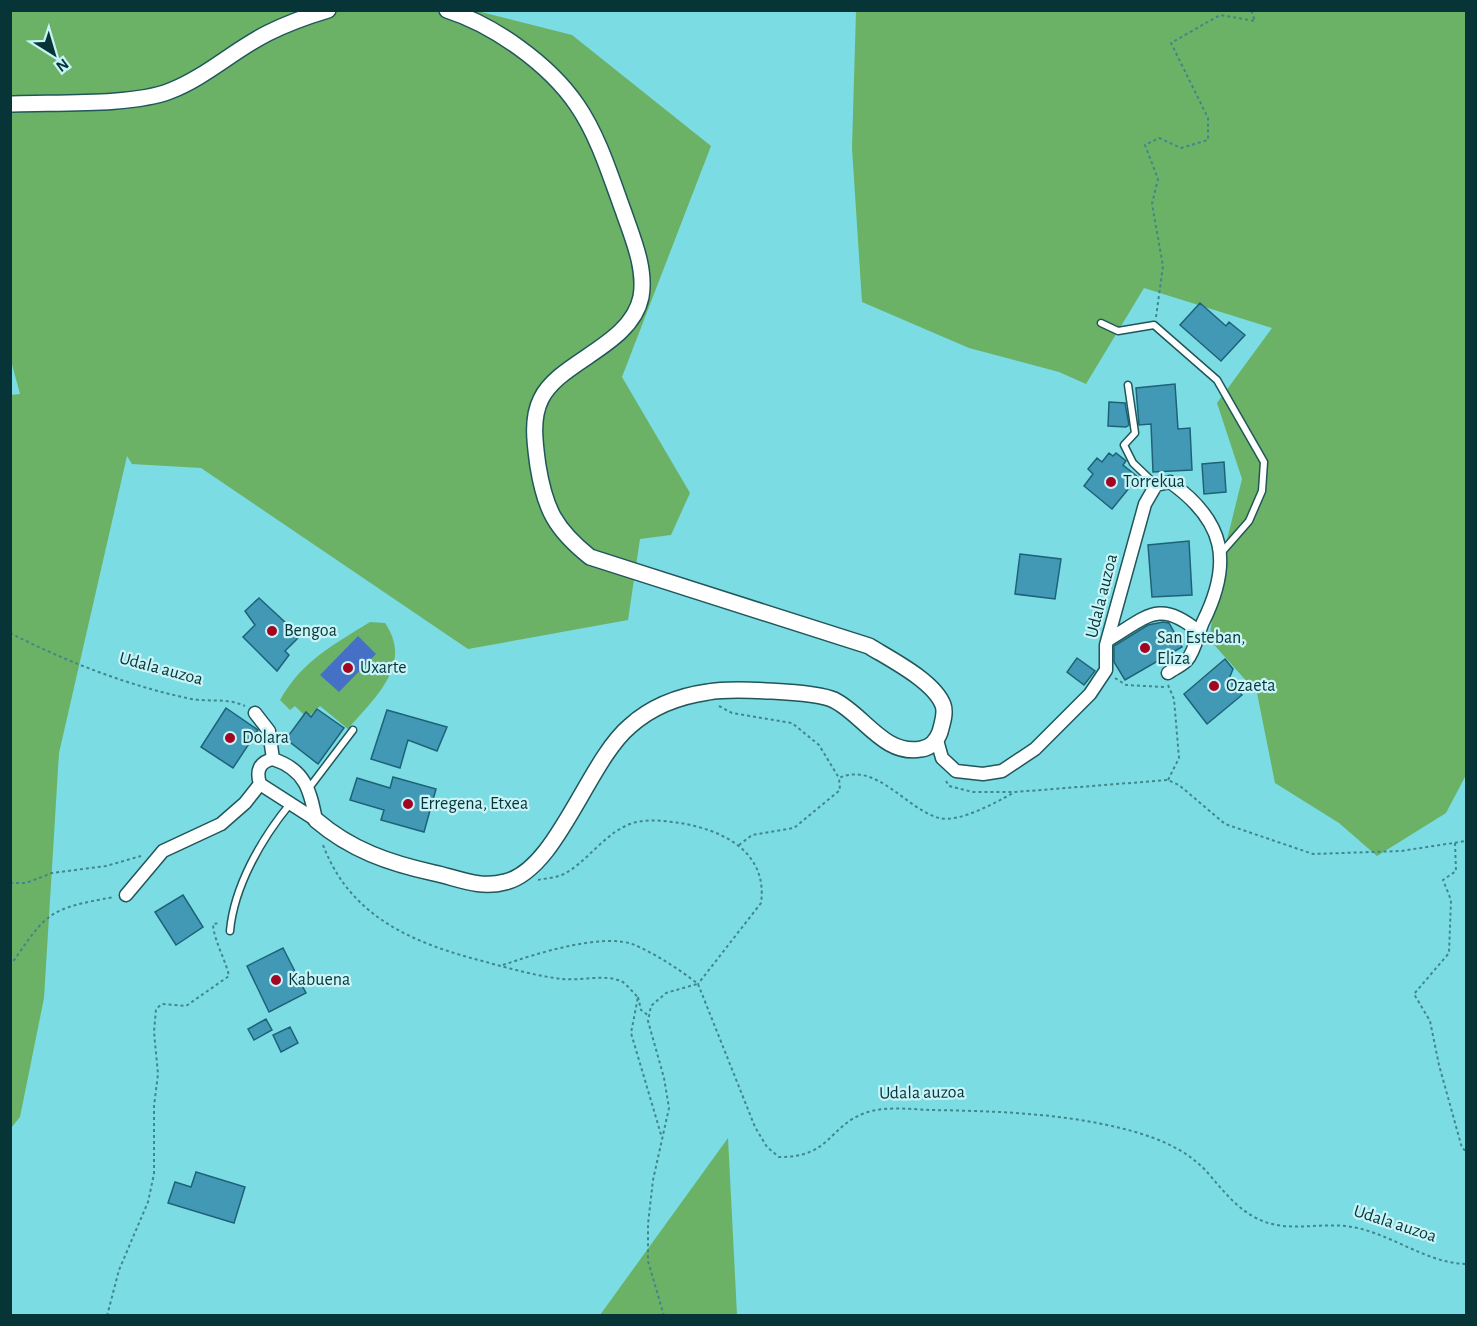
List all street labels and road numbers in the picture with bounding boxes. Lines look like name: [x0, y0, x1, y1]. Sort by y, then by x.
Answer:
street label: Udala auzoa: [1083, 552, 1121, 640]
street label: Udala auzoa: [117, 649, 205, 689]
street label: Udala auzoa: [879, 1083, 965, 1103]
street label: Udala auzoa: [1351, 1202, 1439, 1246]

